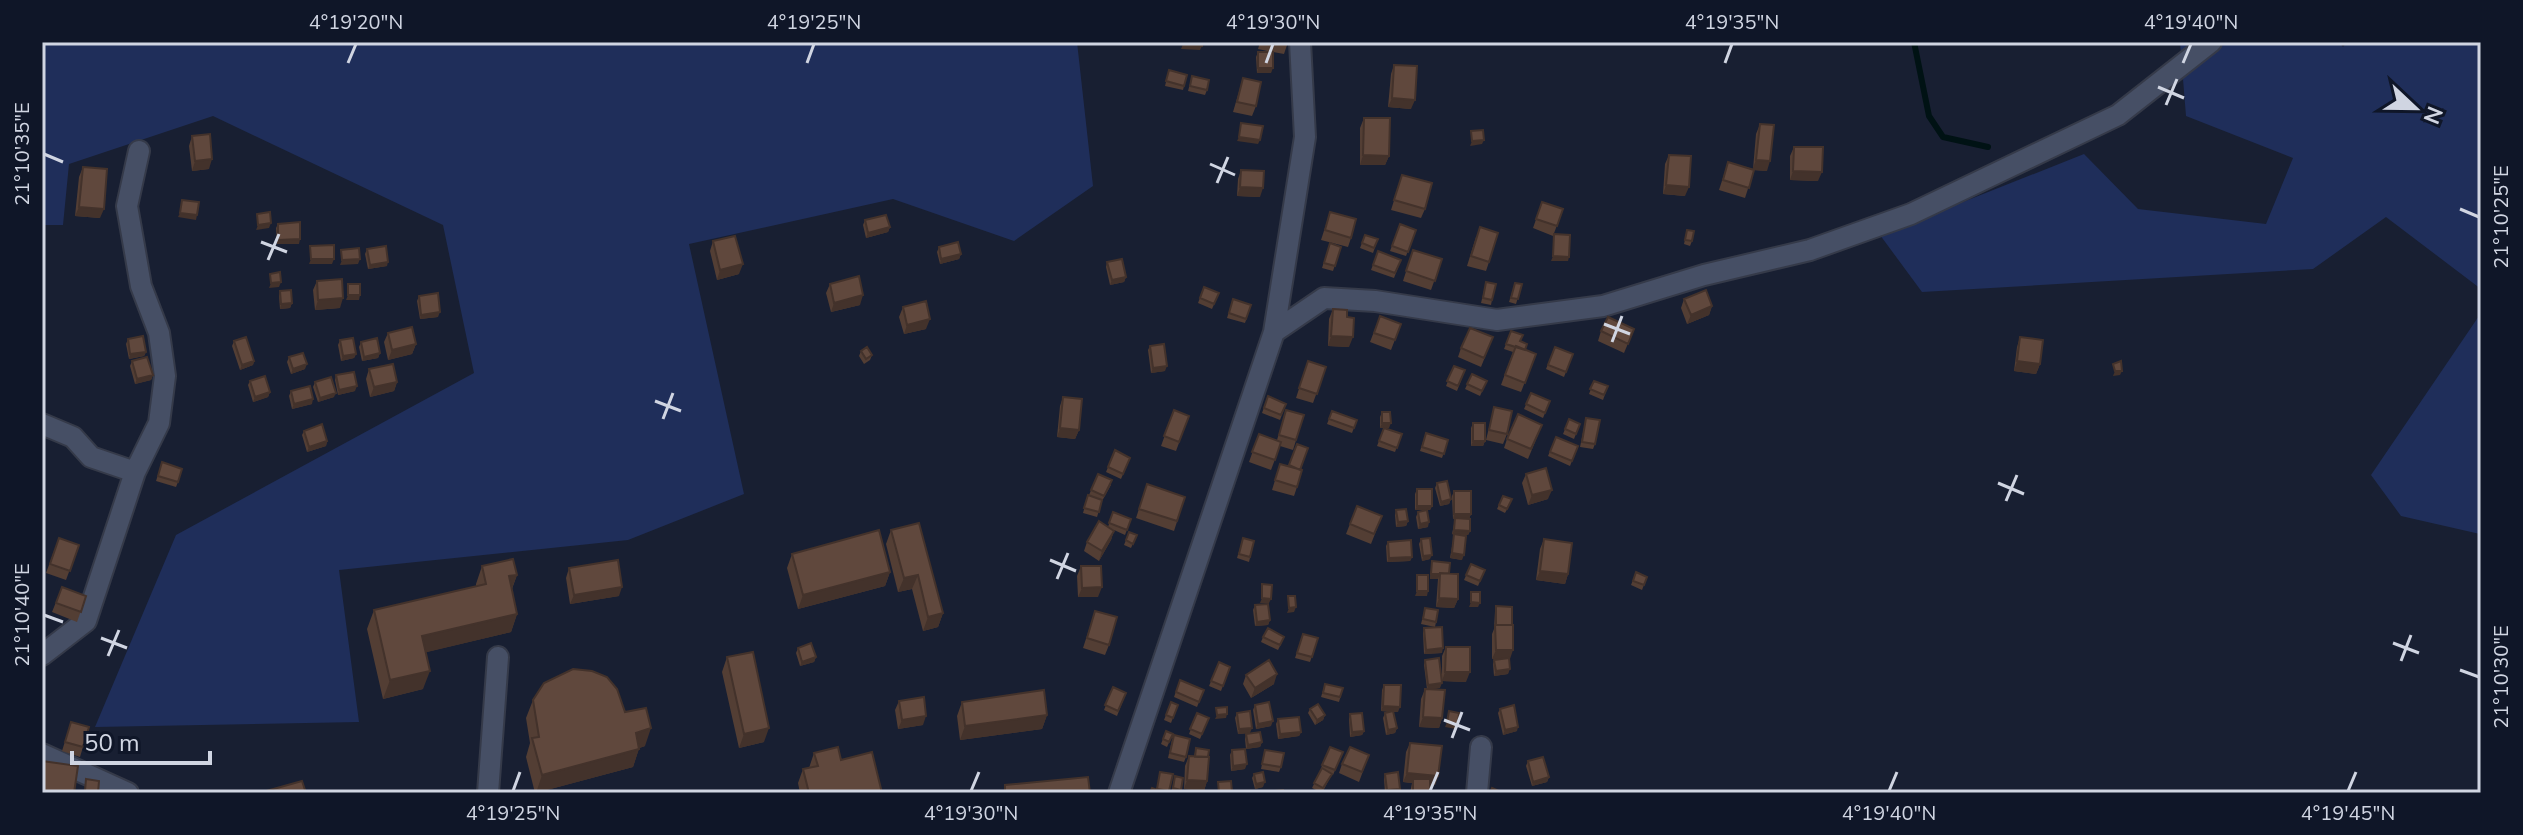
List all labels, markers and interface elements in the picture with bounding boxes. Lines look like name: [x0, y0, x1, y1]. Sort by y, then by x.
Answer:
text: 4°19'20"N: [309, 9, 403, 36]
text: 4°19'25"N: [767, 9, 861, 36]
text: 4°19'30"N: [1226, 9, 1320, 36]
text: 4°19'35"N: [1685, 9, 1779, 36]
text: 4°19'40"N: [2144, 9, 2238, 36]
north arrow: [2375, 68, 2455, 148]
text: 21°10'35"E: [9, 102, 36, 206]
text: N: [2416, 102, 2450, 128]
text: 21°10'25"E: [2488, 165, 2515, 269]
text: 21°10'40"E: [9, 563, 36, 667]
text: 21°10'30"E: [2488, 625, 2515, 729]
scale bar: [72, 715, 210, 765]
text: 50 m: [84, 727, 140, 759]
text: 4°19'25"N: [466, 800, 560, 827]
text: 4°19'30"N: [924, 800, 1018, 827]
text: 4°19'35"N: [1383, 800, 1477, 827]
text: 4°19'40"N: [1842, 800, 1936, 827]
text: 4°19'45"N: [2301, 800, 2395, 827]

